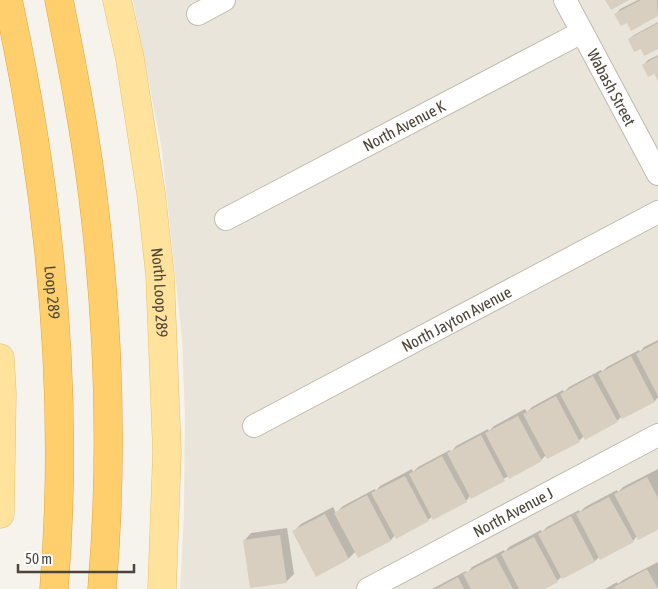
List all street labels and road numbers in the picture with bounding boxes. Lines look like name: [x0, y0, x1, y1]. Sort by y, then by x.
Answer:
street label: Wabash Street: [584, 46, 640, 129]
street label: North Avenue K: [360, 96, 448, 155]
street label: North Loop 289: [148, 247, 171, 338]
street label: Loop 289: [41, 265, 64, 320]
street label: North Jayton Avenue: [398, 282, 514, 355]
street label: North Avenue J: [470, 484, 556, 541]

